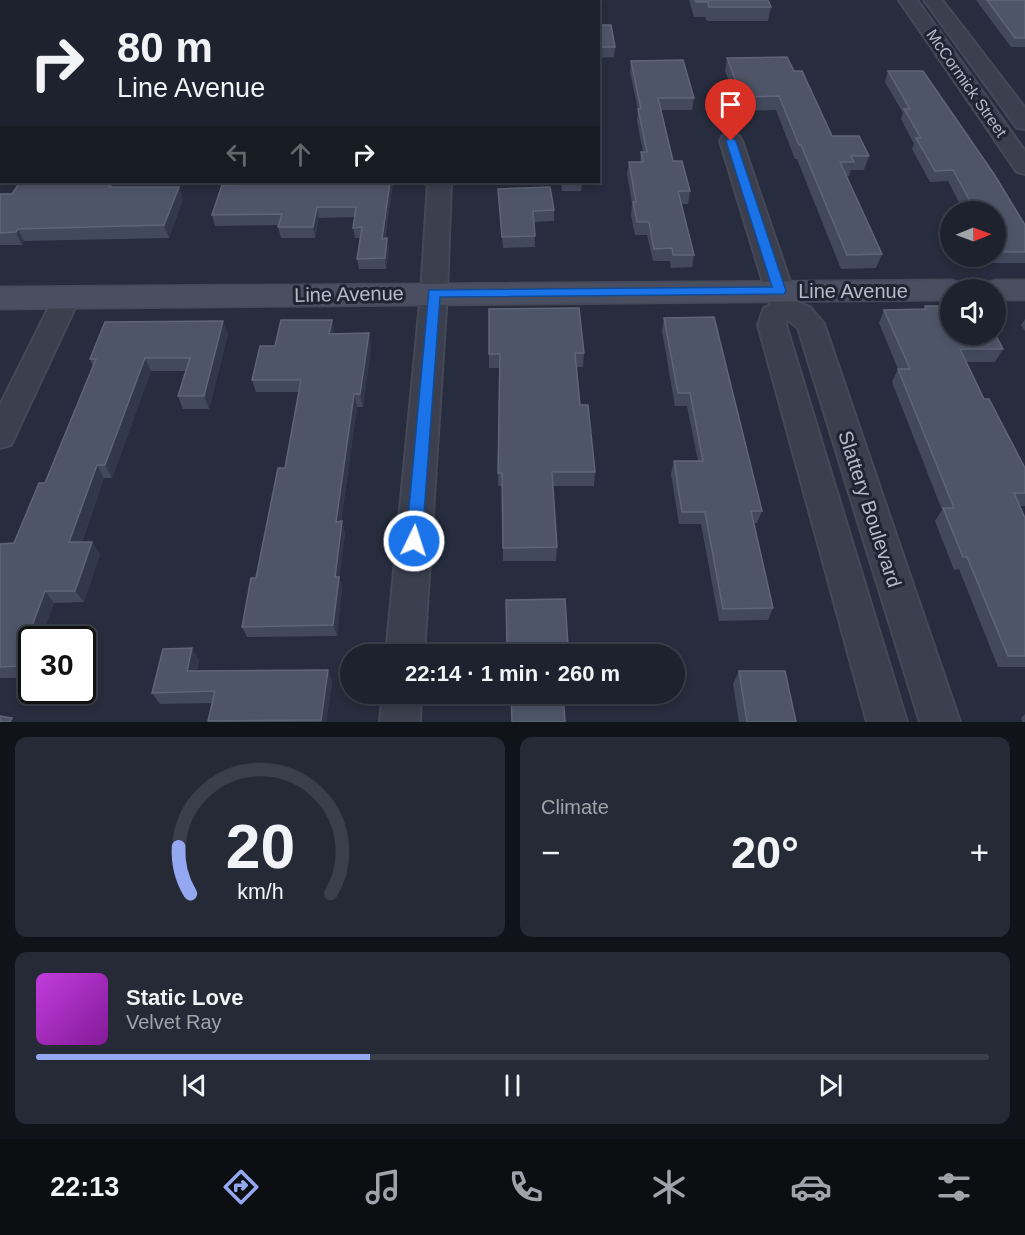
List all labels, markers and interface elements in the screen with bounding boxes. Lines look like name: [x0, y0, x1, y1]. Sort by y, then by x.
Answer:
icon: right: [18, 24, 96, 102]
text: 80 m: [117, 24, 213, 71]
street label: McCormick Street: [923, 26, 1010, 141]
text: Line Avenue: [117, 73, 265, 103]
pin: [705, 79, 756, 141]
icon: arrive: [714, 88, 747, 121]
icon: left: [221, 138, 254, 171]
icon: ahead: [284, 138, 317, 171]
icon: right: [347, 138, 380, 171]
north arrow: [940, 201, 1006, 267]
map controls: [940, 201, 1006, 345]
button: sound: [940, 279, 1006, 345]
street label: Line Avenue: [798, 280, 908, 302]
street label: Line Avenue: [294, 282, 404, 306]
street label: Slattery Boulevard: [834, 428, 906, 590]
position arrow: [382, 509, 446, 573]
speed limit sign: 30: [18, 626, 96, 704]
text: 22:14 · 1 min · 260 m: [405, 661, 620, 686]
text: Climate: [541, 796, 609, 818]
text: 20: [225, 812, 295, 881]
text: 20°: [731, 827, 799, 878]
text: −: [541, 834, 560, 871]
text: +: [970, 834, 989, 871]
text: km/h: [237, 880, 283, 904]
text: Static Love: [126, 985, 243, 1010]
text: Velvet Ray: [126, 1011, 222, 1033]
icon: previous: [178, 1069, 211, 1102]
icon: pause: [496, 1069, 529, 1102]
icon: next: [814, 1069, 847, 1102]
icon: directions: [220, 1166, 262, 1208]
icon: music: [362, 1166, 404, 1208]
icon: phone: [505, 1166, 547, 1208]
icon: climate: [648, 1166, 690, 1208]
icon: car: [790, 1166, 832, 1208]
icon: filters: [933, 1166, 975, 1208]
text: 22:13: [50, 1172, 119, 1202]

